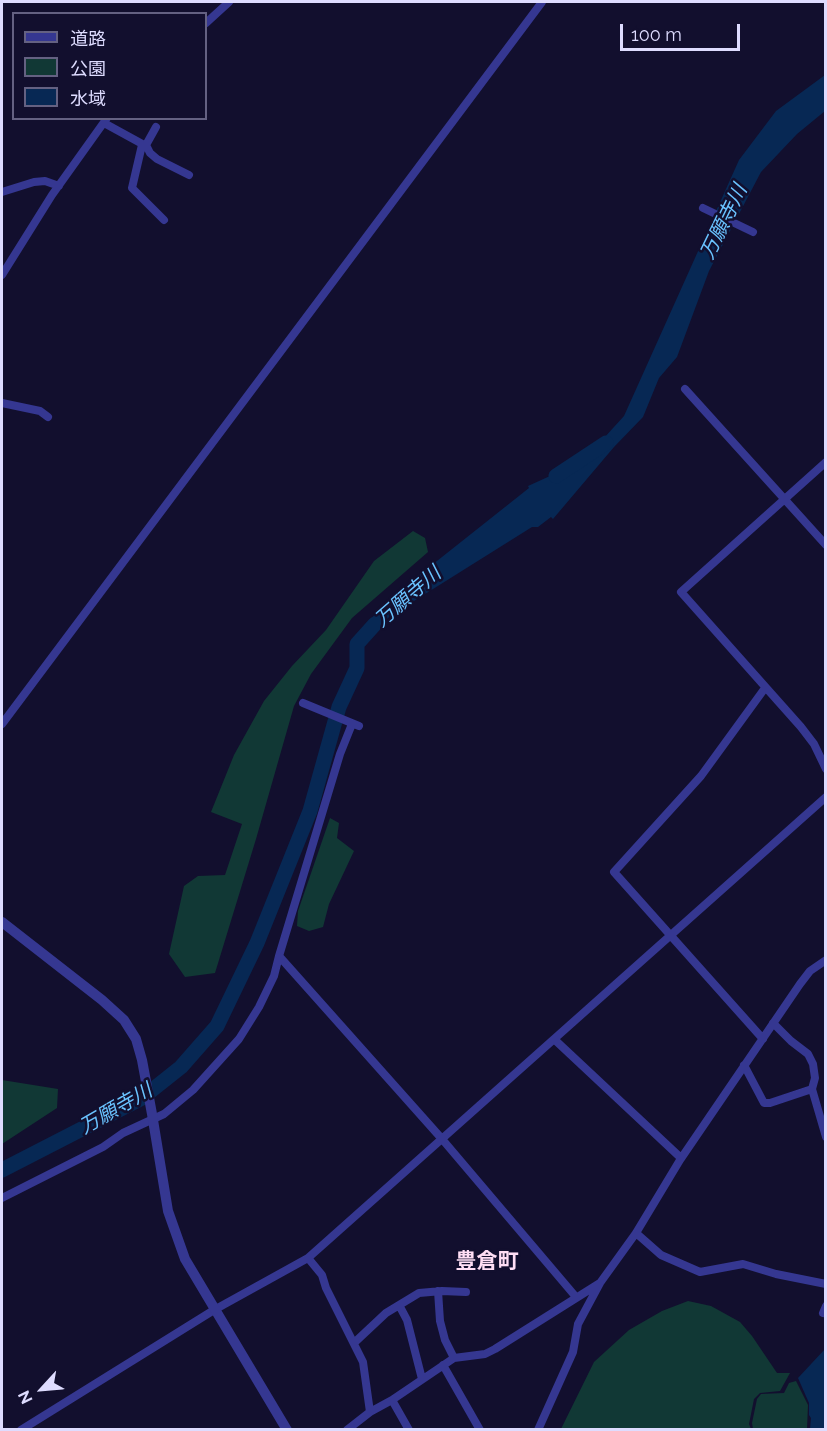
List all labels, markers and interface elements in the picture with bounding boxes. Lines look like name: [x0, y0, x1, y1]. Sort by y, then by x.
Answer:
legend: [12, 12, 207, 120]
scale bar: [623, 12, 743, 50]
text: 100 m: [631, 24, 682, 45]
text: 道路: [70, 28, 106, 49]
text: 公園: [70, 58, 106, 79]
text: 水域: [70, 88, 106, 109]
water label: 万願寺川: [696, 181, 752, 263]
water label: 万願寺川: [370, 562, 446, 632]
water label: 万願寺川: [75, 1079, 157, 1139]
district label: 豊倉町: [456, 1249, 518, 1275]
north arrow: [12, 1359, 72, 1419]
text: N: [14, 1387, 37, 1407]

